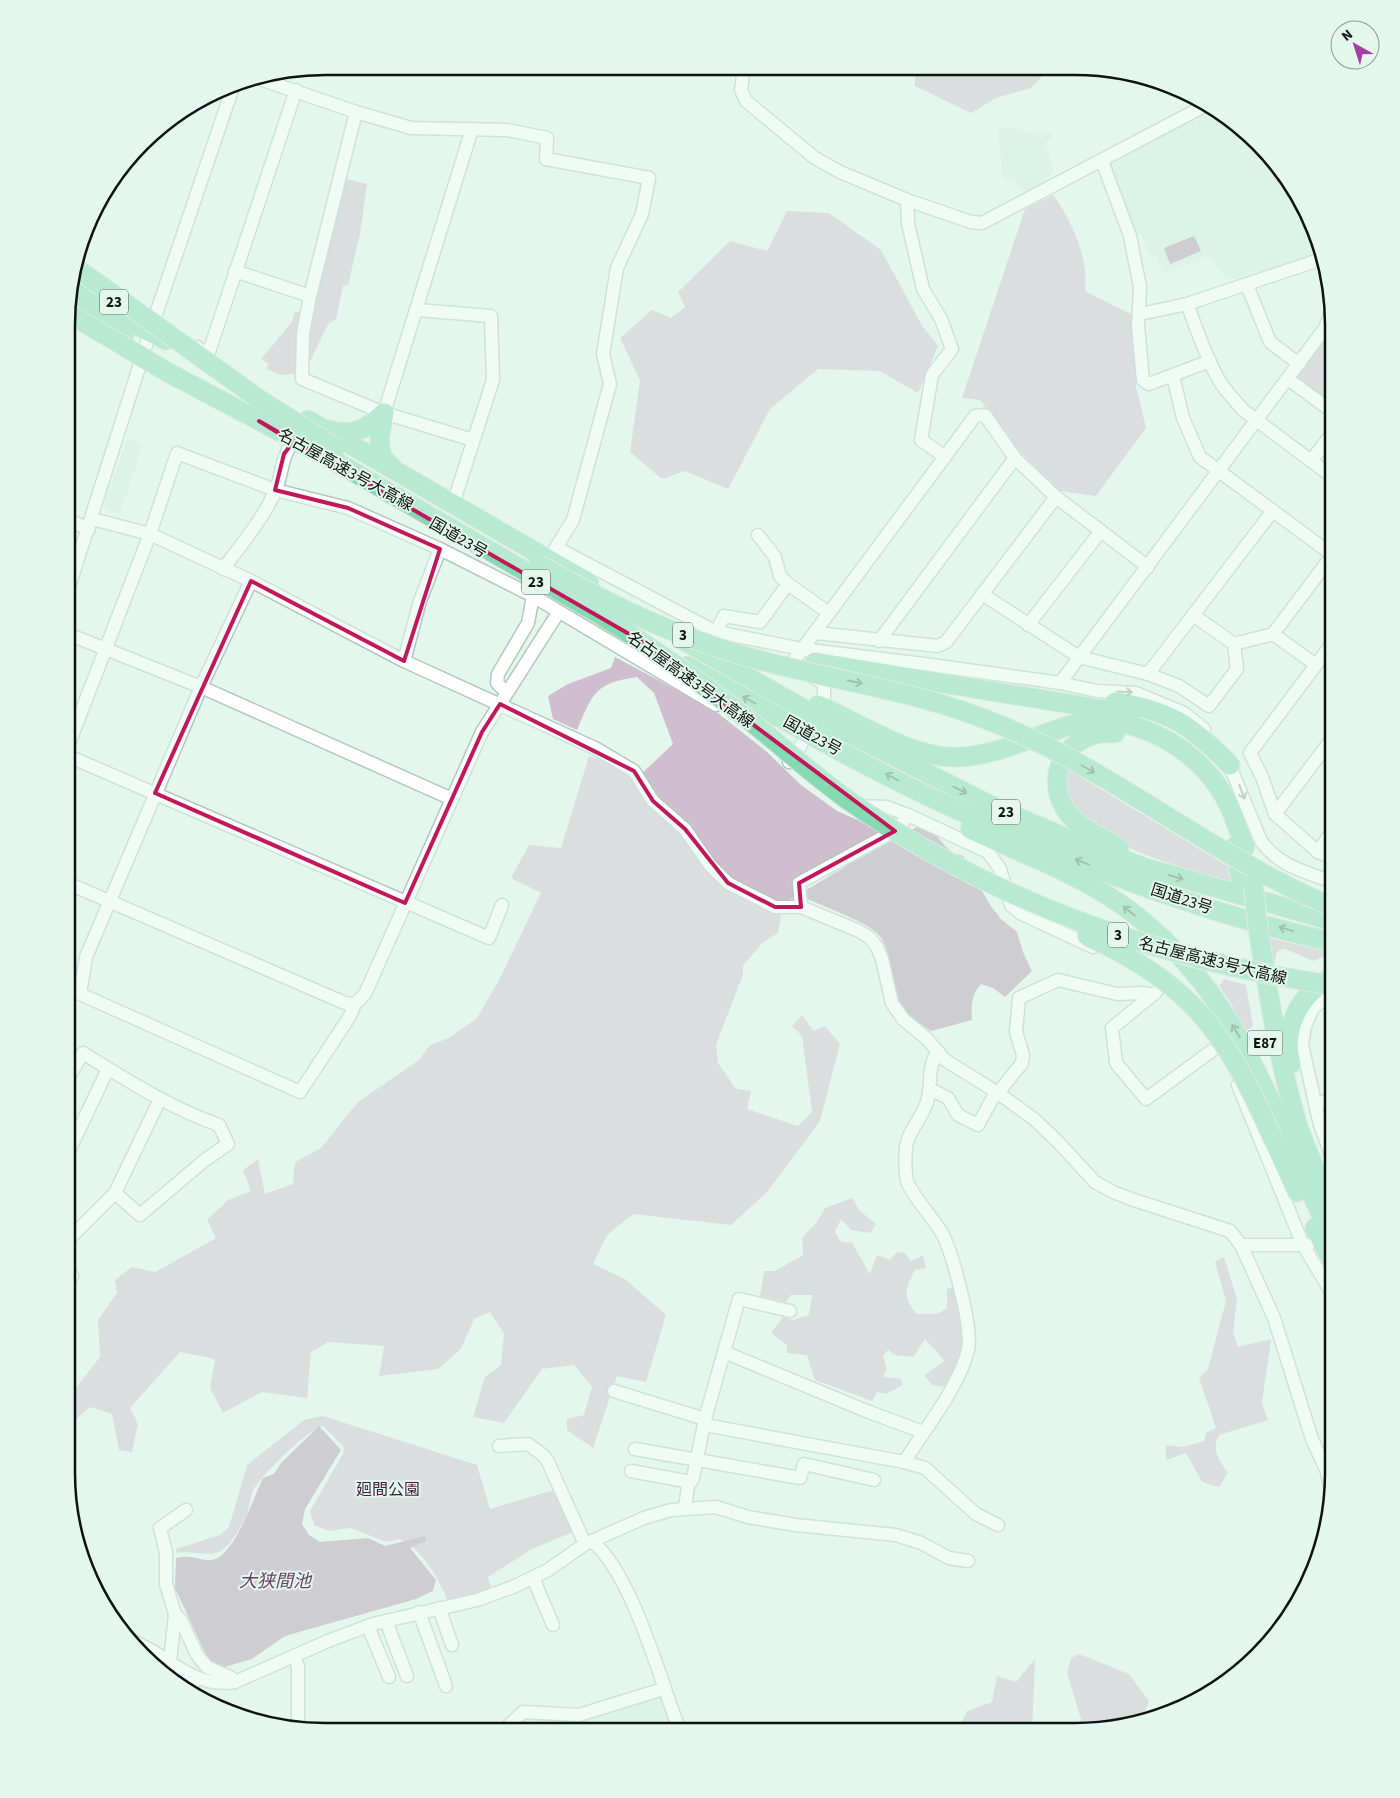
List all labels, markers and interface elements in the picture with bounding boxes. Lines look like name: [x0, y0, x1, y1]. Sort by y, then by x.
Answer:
north arrow: [1330, 20, 1380, 70]
text: N: [1338, 25, 1357, 46]
road number: 23: [100, 290, 128, 314]
street label: 名古屋高速3号大高線: [274, 423, 417, 516]
street label: 国道23号: [425, 512, 492, 563]
road number: 23: [522, 570, 550, 594]
road number: 3: [673, 622, 693, 648]
street label: 名古屋高速3号大高線: [622, 626, 758, 733]
one-way arrow: [846, 678, 862, 687]
one-way arrow: [1117, 687, 1133, 697]
one-way arrow: [742, 694, 756, 704]
street label: 国道23号: [779, 711, 846, 761]
one-way arrow: [1080, 764, 1094, 774]
one-way arrow: [884, 772, 899, 782]
one-way arrow: [1238, 783, 1247, 799]
one-way arrow: [952, 786, 967, 795]
road number: 23: [992, 800, 1020, 824]
one-way arrow: [1075, 857, 1090, 866]
one-way arrow: [1167, 872, 1183, 882]
street label: 国道23号: [1148, 879, 1215, 919]
one-way arrow: [1123, 905, 1136, 916]
road number: 3: [1108, 922, 1128, 948]
one-way arrow: [1279, 924, 1295, 933]
street label: 名古屋高速3号大高線: [1136, 932, 1289, 990]
one-way arrow: [1231, 1024, 1241, 1039]
road number: E87: [1248, 1030, 1282, 1056]
park label: 廻間公園: [356, 1479, 420, 1501]
water label: 大狭間池: [239, 1569, 313, 1594]

